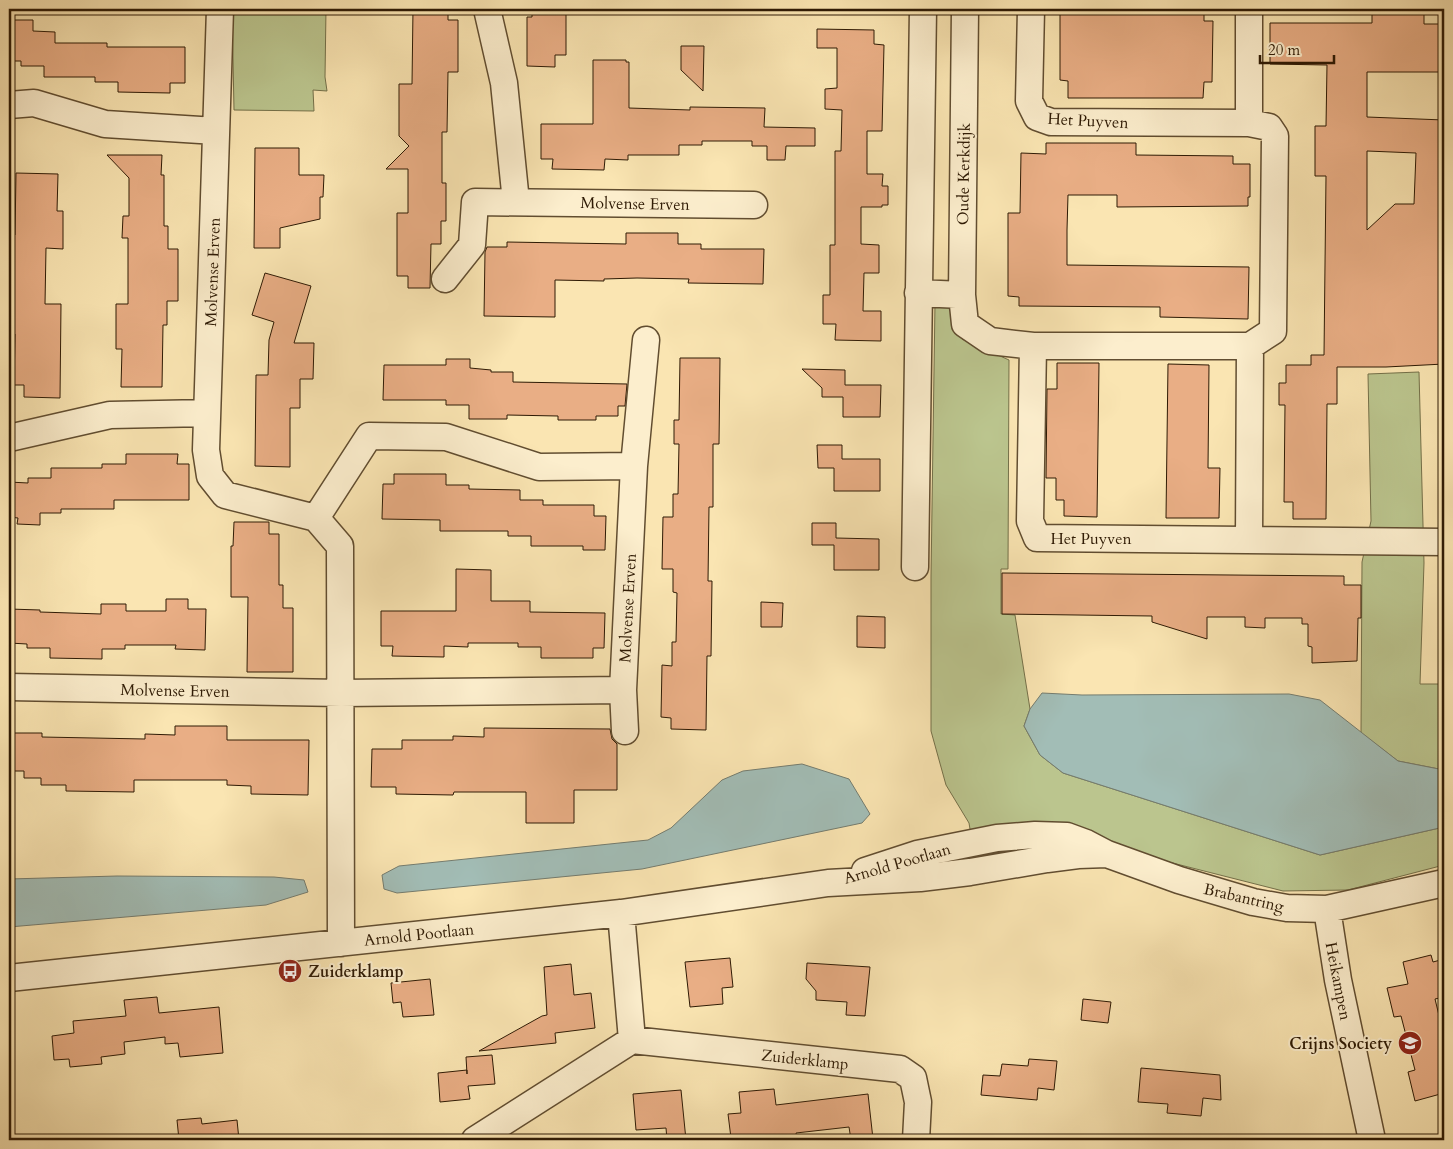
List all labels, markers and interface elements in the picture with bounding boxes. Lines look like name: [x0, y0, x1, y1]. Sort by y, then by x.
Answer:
scale bar: [1260, 32, 1334, 64]
text: 20 m: [1268, 40, 1300, 60]
street label: Het Puyven: [1047, 108, 1129, 134]
street label: Oude Kerkdijk: [952, 122, 976, 225]
street label: Molvense Erven: [580, 192, 690, 216]
street label: Molvense Erven: [200, 217, 226, 327]
street label: Het Puyven: [1050, 528, 1132, 550]
street label: Molvense Erven: [614, 553, 642, 663]
street label: Molvense Erven: [120, 679, 230, 703]
street label: Arnold Pootlaan: [841, 838, 953, 890]
street label: Brabantring: [1202, 878, 1286, 918]
street label: Arnold Pootlaan: [363, 918, 475, 952]
street label: Heikampen: [1320, 940, 1356, 1022]
bus stop icon: Zuiderklamp: [277, 958, 303, 984]
place label: Zuiderklamp: [308, 961, 404, 983]
school or university icon: Crijns Society: [1397, 1030, 1423, 1056]
place label: Crijns Society: [1289, 1033, 1392, 1055]
street label: Zuiderklamp: [760, 1044, 850, 1076]

